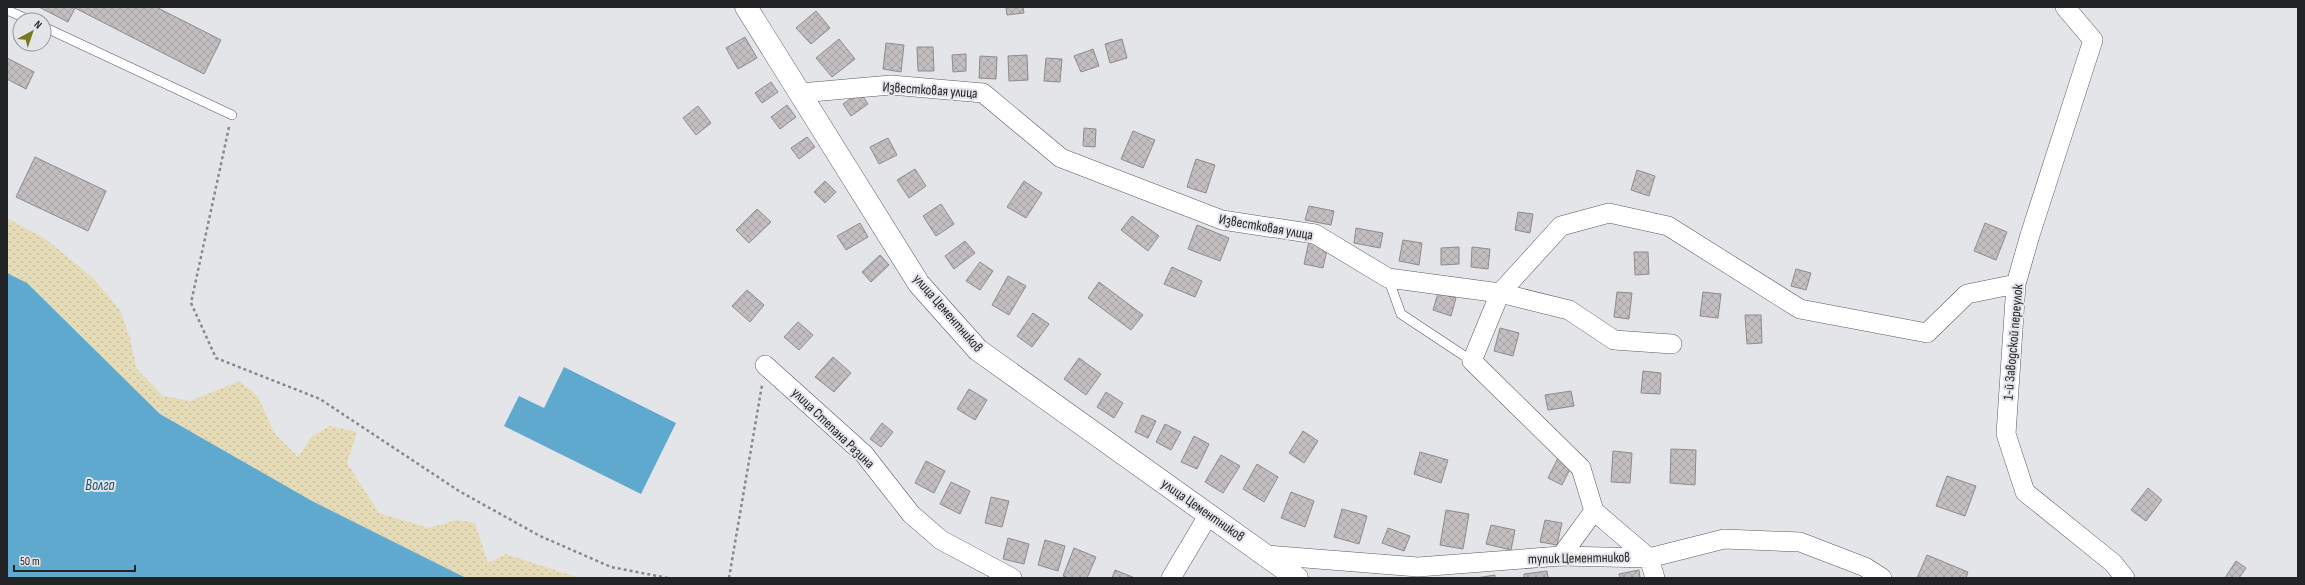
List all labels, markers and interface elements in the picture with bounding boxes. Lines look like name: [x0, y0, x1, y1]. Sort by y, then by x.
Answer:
north arrow: [12, 12, 52, 52]
text: N: [32, 18, 45, 32]
street label: Известковая улица: [882, 78, 978, 102]
street label: Известковая улица: [1218, 210, 1314, 244]
street label: улица Цементников: [909, 270, 987, 356]
street label: 1-й Заводской переулок: [1999, 283, 2027, 401]
street label: улица Степана Разина: [788, 384, 878, 472]
street label: улица Цементников: [1158, 475, 1248, 545]
water label: Волга: [85, 476, 115, 495]
scale bar: [14, 547, 135, 573]
street label: тупик Цементников: [1528, 549, 1630, 567]
text: 50 m: [20, 554, 40, 569]

